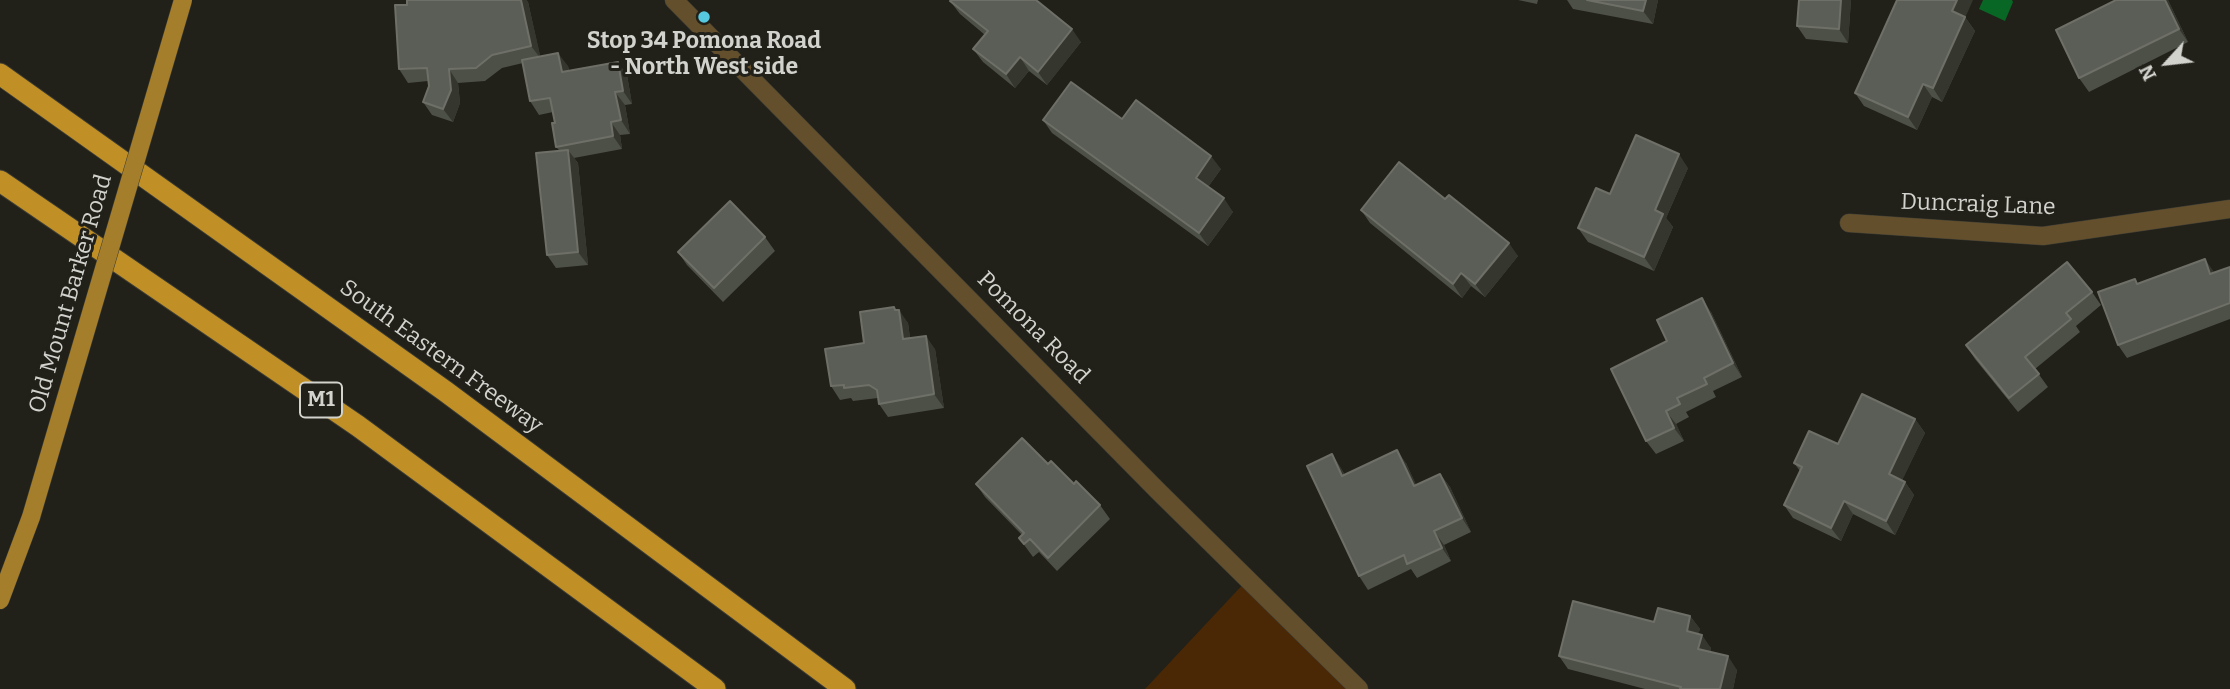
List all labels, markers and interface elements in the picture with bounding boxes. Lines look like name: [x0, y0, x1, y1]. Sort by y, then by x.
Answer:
marker: Stop 34 Pomona Road - North West side: [696, 9, 712, 25]
place label: Stop 34 Pomona Road - North West side: [587, 28, 821, 82]
north arrow: [2132, 28, 2202, 98]
text: N: [2134, 61, 2161, 85]
street label: Old Mount Barker Road: [24, 171, 118, 417]
street label: Duncraig Lane: [1900, 189, 2056, 221]
street label: Pomona Road: [971, 266, 1095, 390]
street label: South Eastern Freeway: [334, 274, 548, 440]
road number: M1: [300, 382, 342, 418]

